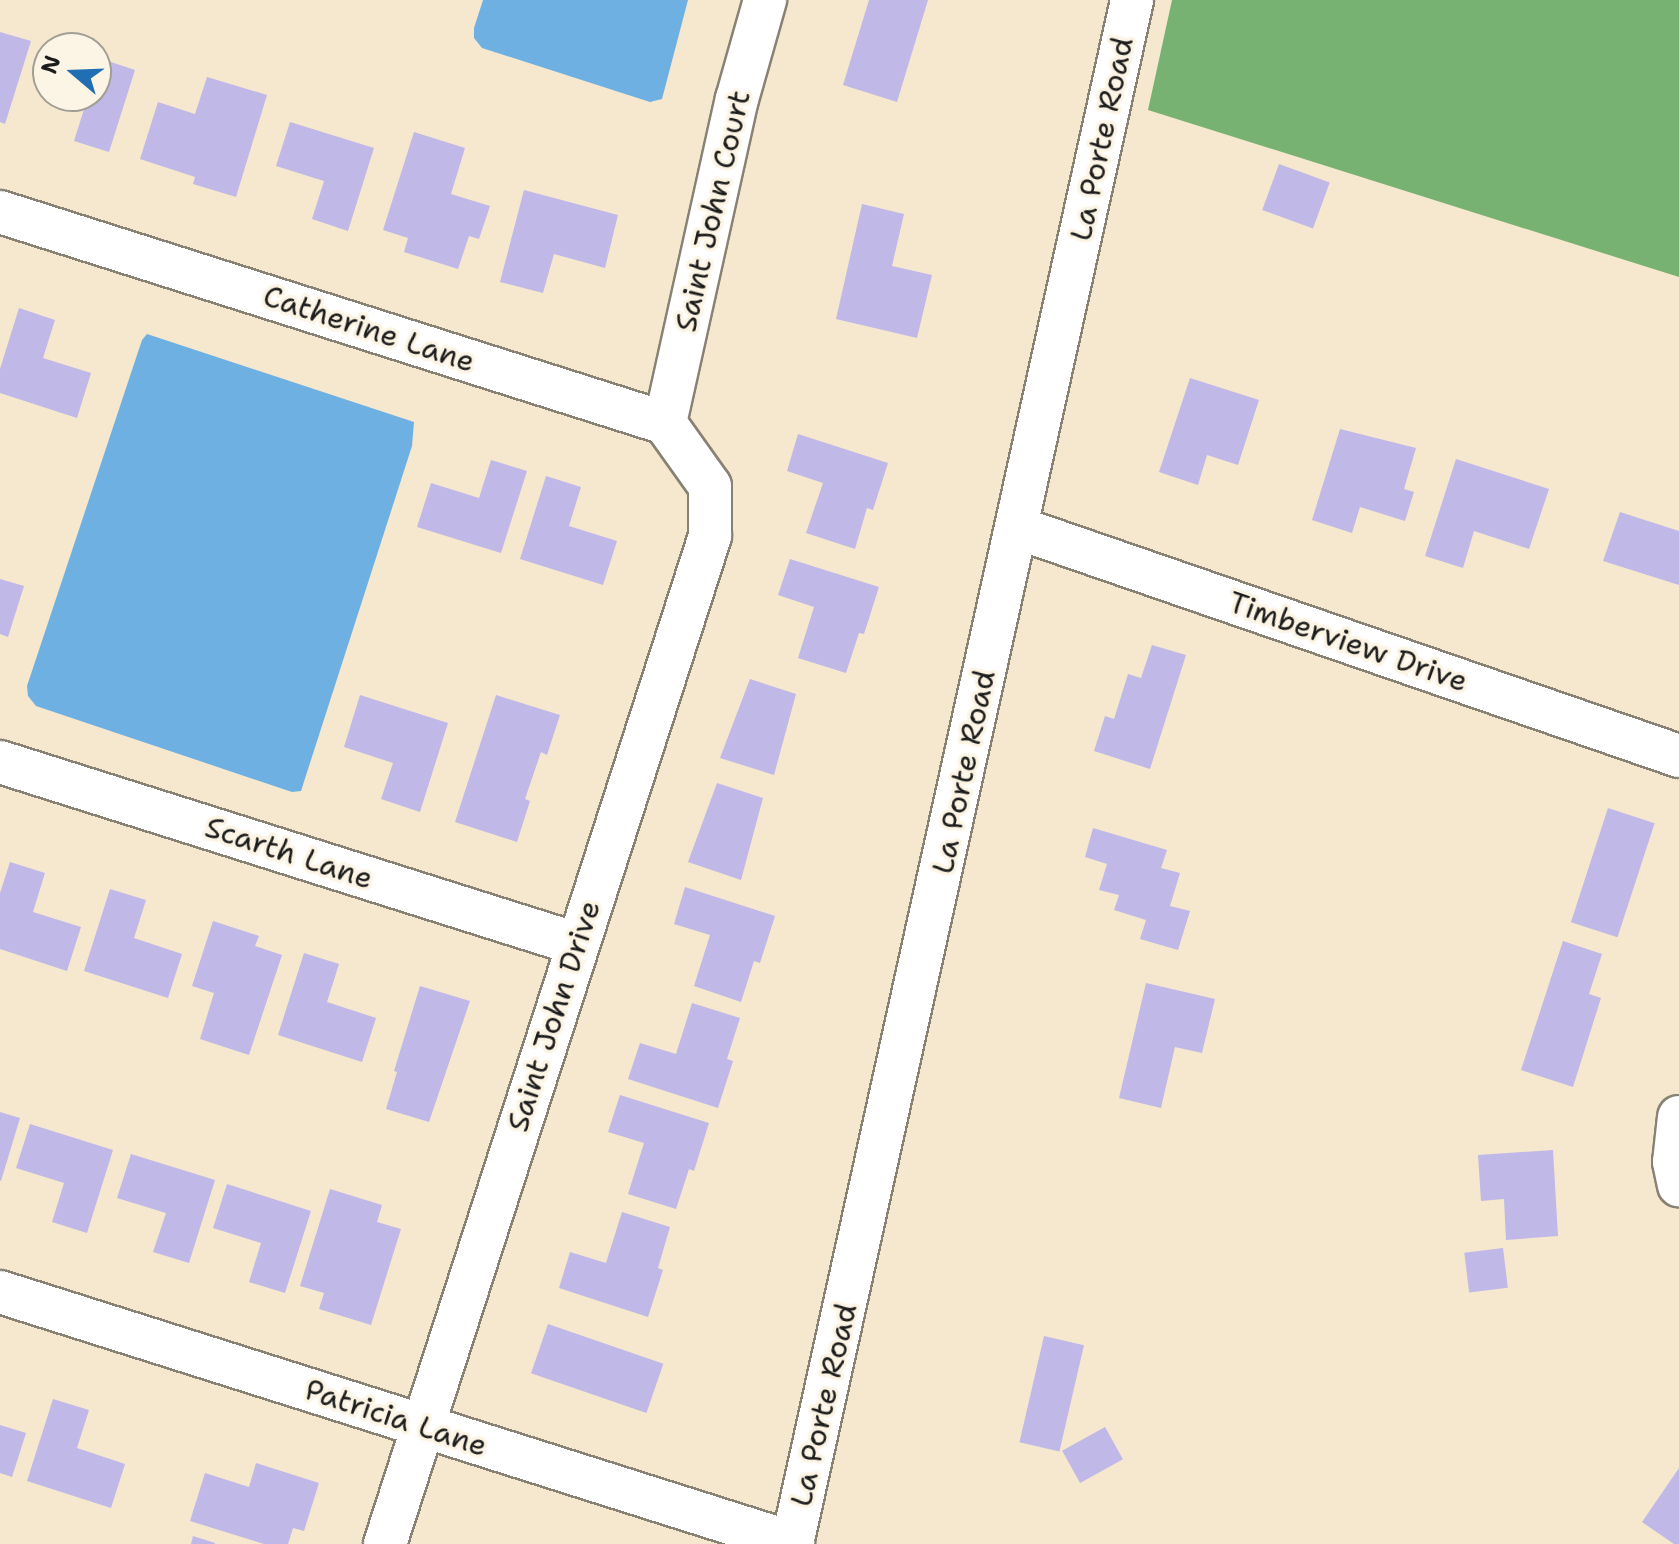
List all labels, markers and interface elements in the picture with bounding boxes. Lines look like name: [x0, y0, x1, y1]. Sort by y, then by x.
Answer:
north arrow: [32, 32, 112, 112]
street label: La Porte Road: [1063, 34, 1141, 244]
text: N: [34, 52, 67, 78]
street label: Saint John Court: [668, 87, 758, 335]
street label: Catherine Lane: [259, 278, 479, 380]
street label: Timberview Drive: [1224, 584, 1472, 700]
street label: La Porte Road: [925, 667, 1003, 877]
street label: Scarth Lane: [201, 809, 377, 897]
street label: Saint John Drive: [500, 896, 608, 1136]
street label: La Porte Road: [783, 1300, 865, 1510]
street label: Patricia Lane: [300, 1372, 492, 1464]

